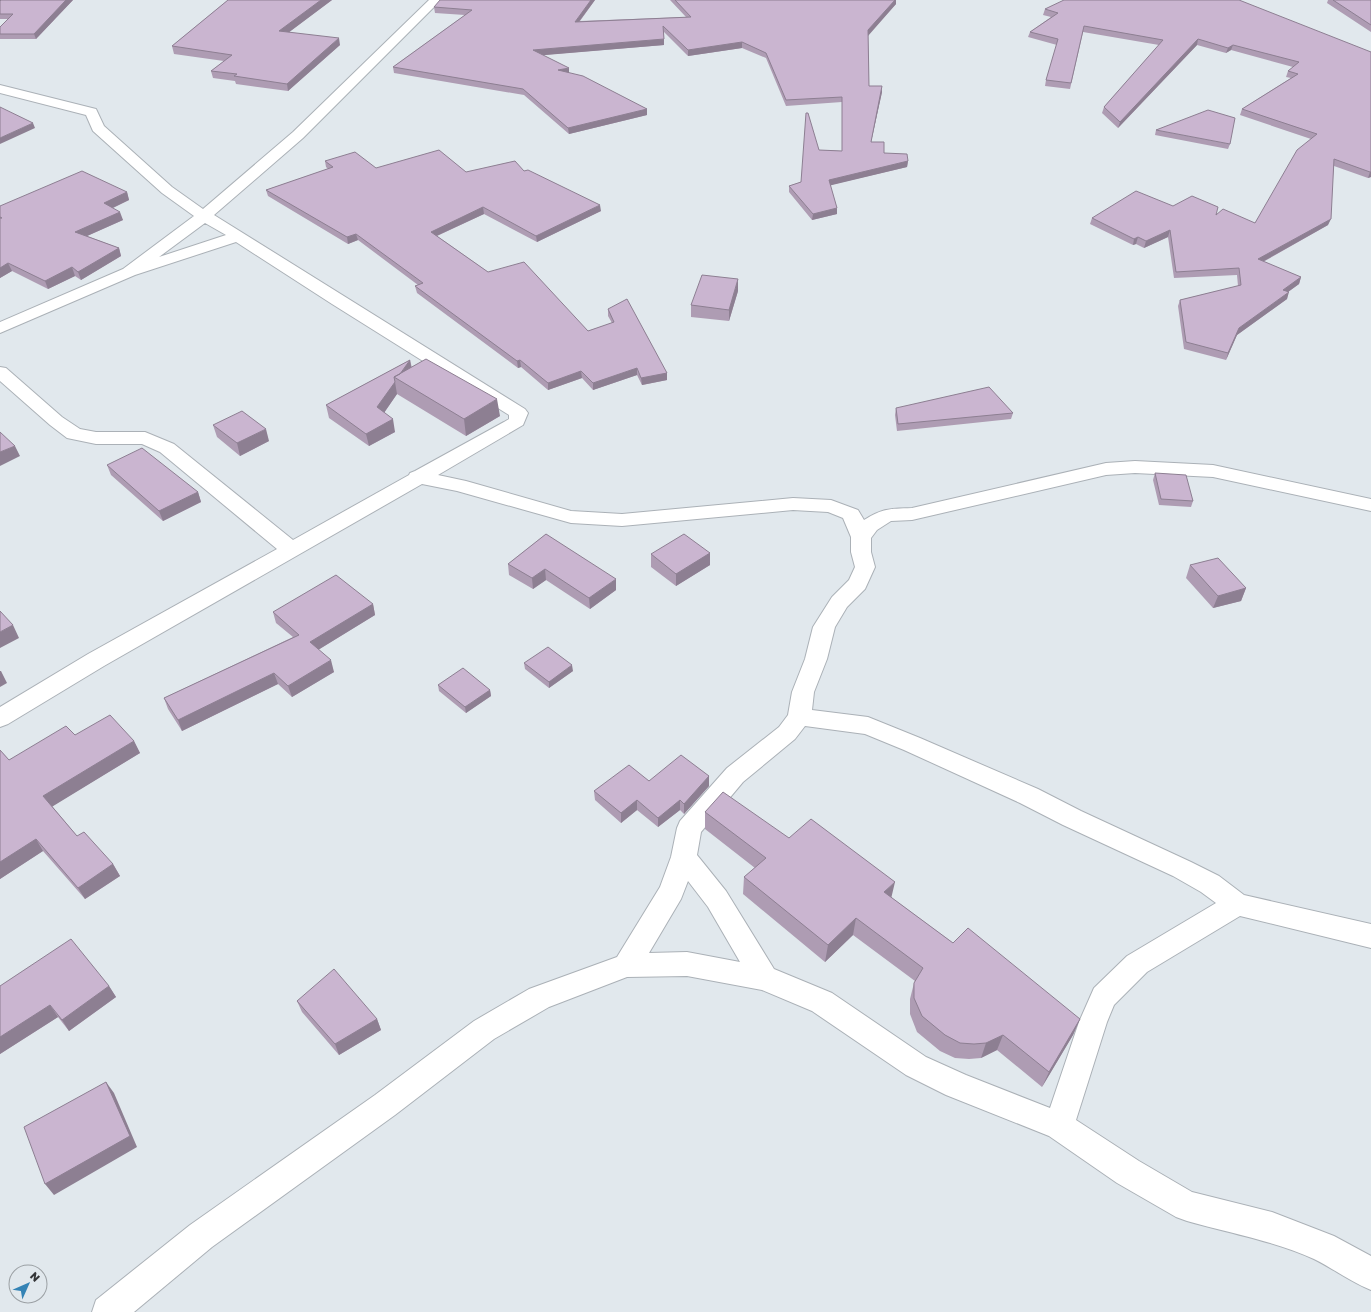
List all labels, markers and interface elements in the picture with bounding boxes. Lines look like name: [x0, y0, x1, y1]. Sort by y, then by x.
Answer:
north arrow: [8, 1264, 48, 1304]
text: N: [28, 1269, 43, 1284]

